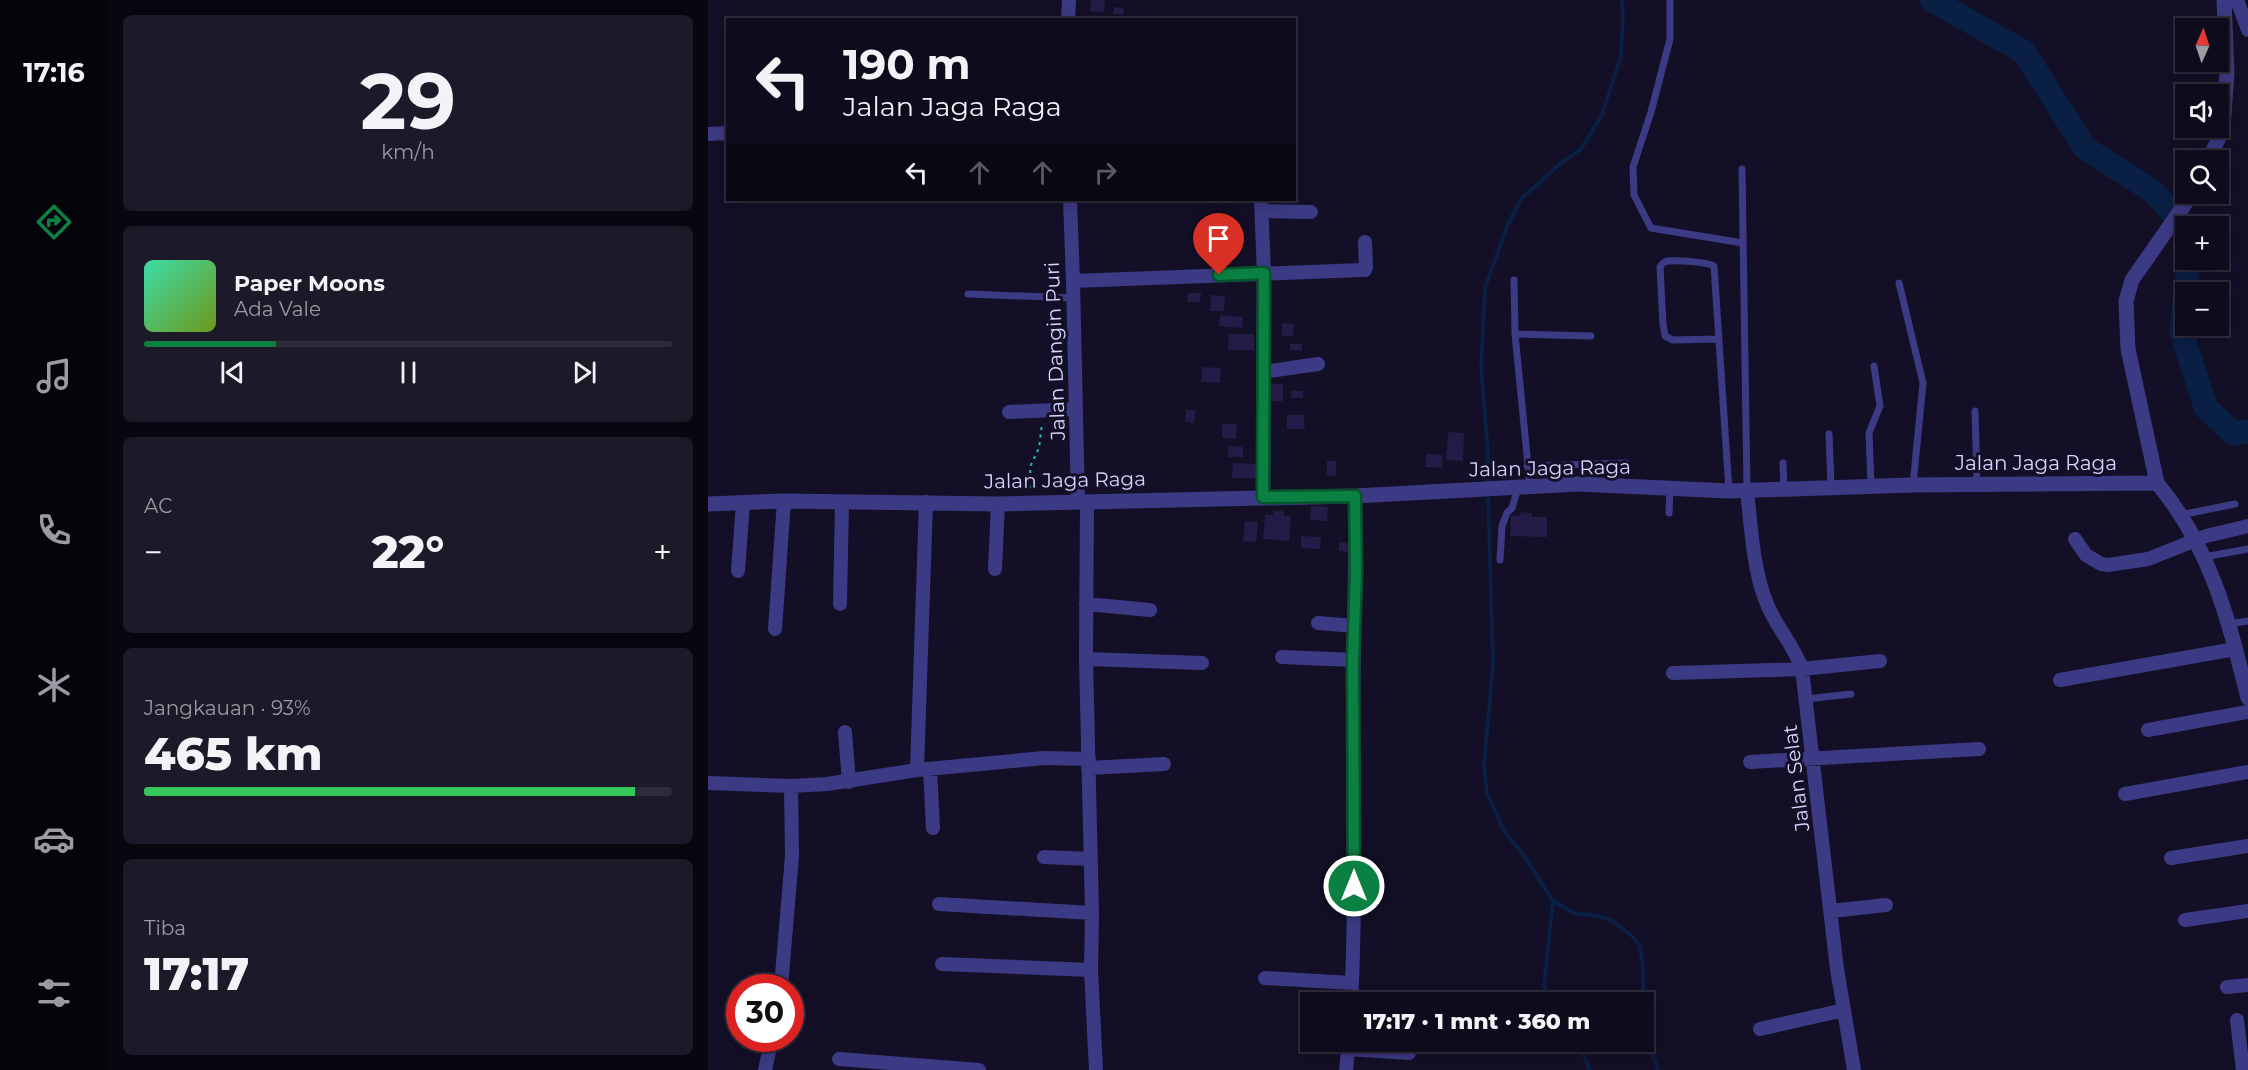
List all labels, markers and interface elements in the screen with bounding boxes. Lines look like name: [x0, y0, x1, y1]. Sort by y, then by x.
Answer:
north arrow: [2175, 18, 2229, 72]
map controls: [2175, 18, 2229, 336]
text: 190 m: [843, 38, 971, 90]
icon: left: [744, 42, 822, 120]
text: 29: [360, 53, 456, 149]
text: 17:16: [23, 56, 85, 89]
button: sound: [2175, 84, 2229, 138]
text: Jalan Jaga Raga: [843, 90, 1062, 123]
text: km/h: [381, 140, 435, 164]
button: search: [2175, 150, 2229, 204]
icon: left: [900, 156, 933, 189]
icon: ahead: [963, 156, 996, 189]
icon: ahead: [1026, 156, 1059, 189]
icon: right: [1089, 156, 1122, 189]
icon: directions: [33, 201, 75, 243]
pin: [1193, 213, 1244, 275]
button: +: [2175, 216, 2229, 270]
icon: arrive: [1202, 222, 1235, 255]
street label: Jalan Dangin Puri: [1040, 261, 1070, 442]
text: Paper Moons: [234, 270, 385, 297]
button: −: [2175, 282, 2229, 336]
text: Ada Vale: [234, 297, 321, 321]
icon: music: [33, 355, 75, 397]
icon: previous: [216, 356, 249, 389]
icon: pause: [392, 356, 425, 389]
icon: next: [568, 356, 601, 389]
street label: Jalan Jaga Raga: [1954, 451, 2117, 475]
street label: Jalan Jaga Raga: [1468, 455, 1631, 481]
street label: Jalan Jaga Raga: [983, 467, 1146, 493]
text: AC: [144, 494, 172, 518]
icon: phone: [33, 509, 75, 551]
text: 22°: [372, 524, 444, 579]
text: −: [144, 532, 163, 572]
text: +: [653, 532, 672, 572]
icon: climate: [33, 664, 75, 706]
text: Jangkauan · 93%: [144, 696, 311, 720]
street label: Jalan Selat: [1778, 723, 1815, 834]
text: 465 km: [144, 726, 323, 781]
icon: car: [33, 818, 75, 860]
position arrow: [1322, 854, 1386, 918]
text: Tiba: [144, 916, 186, 940]
text: 17:17: [144, 946, 249, 1001]
icon: filters: [33, 972, 75, 1014]
speed limit sign: 30: [726, 974, 804, 1052]
text: 17:17 · 1 mnt · 360 m: [1364, 1008, 1590, 1035]

